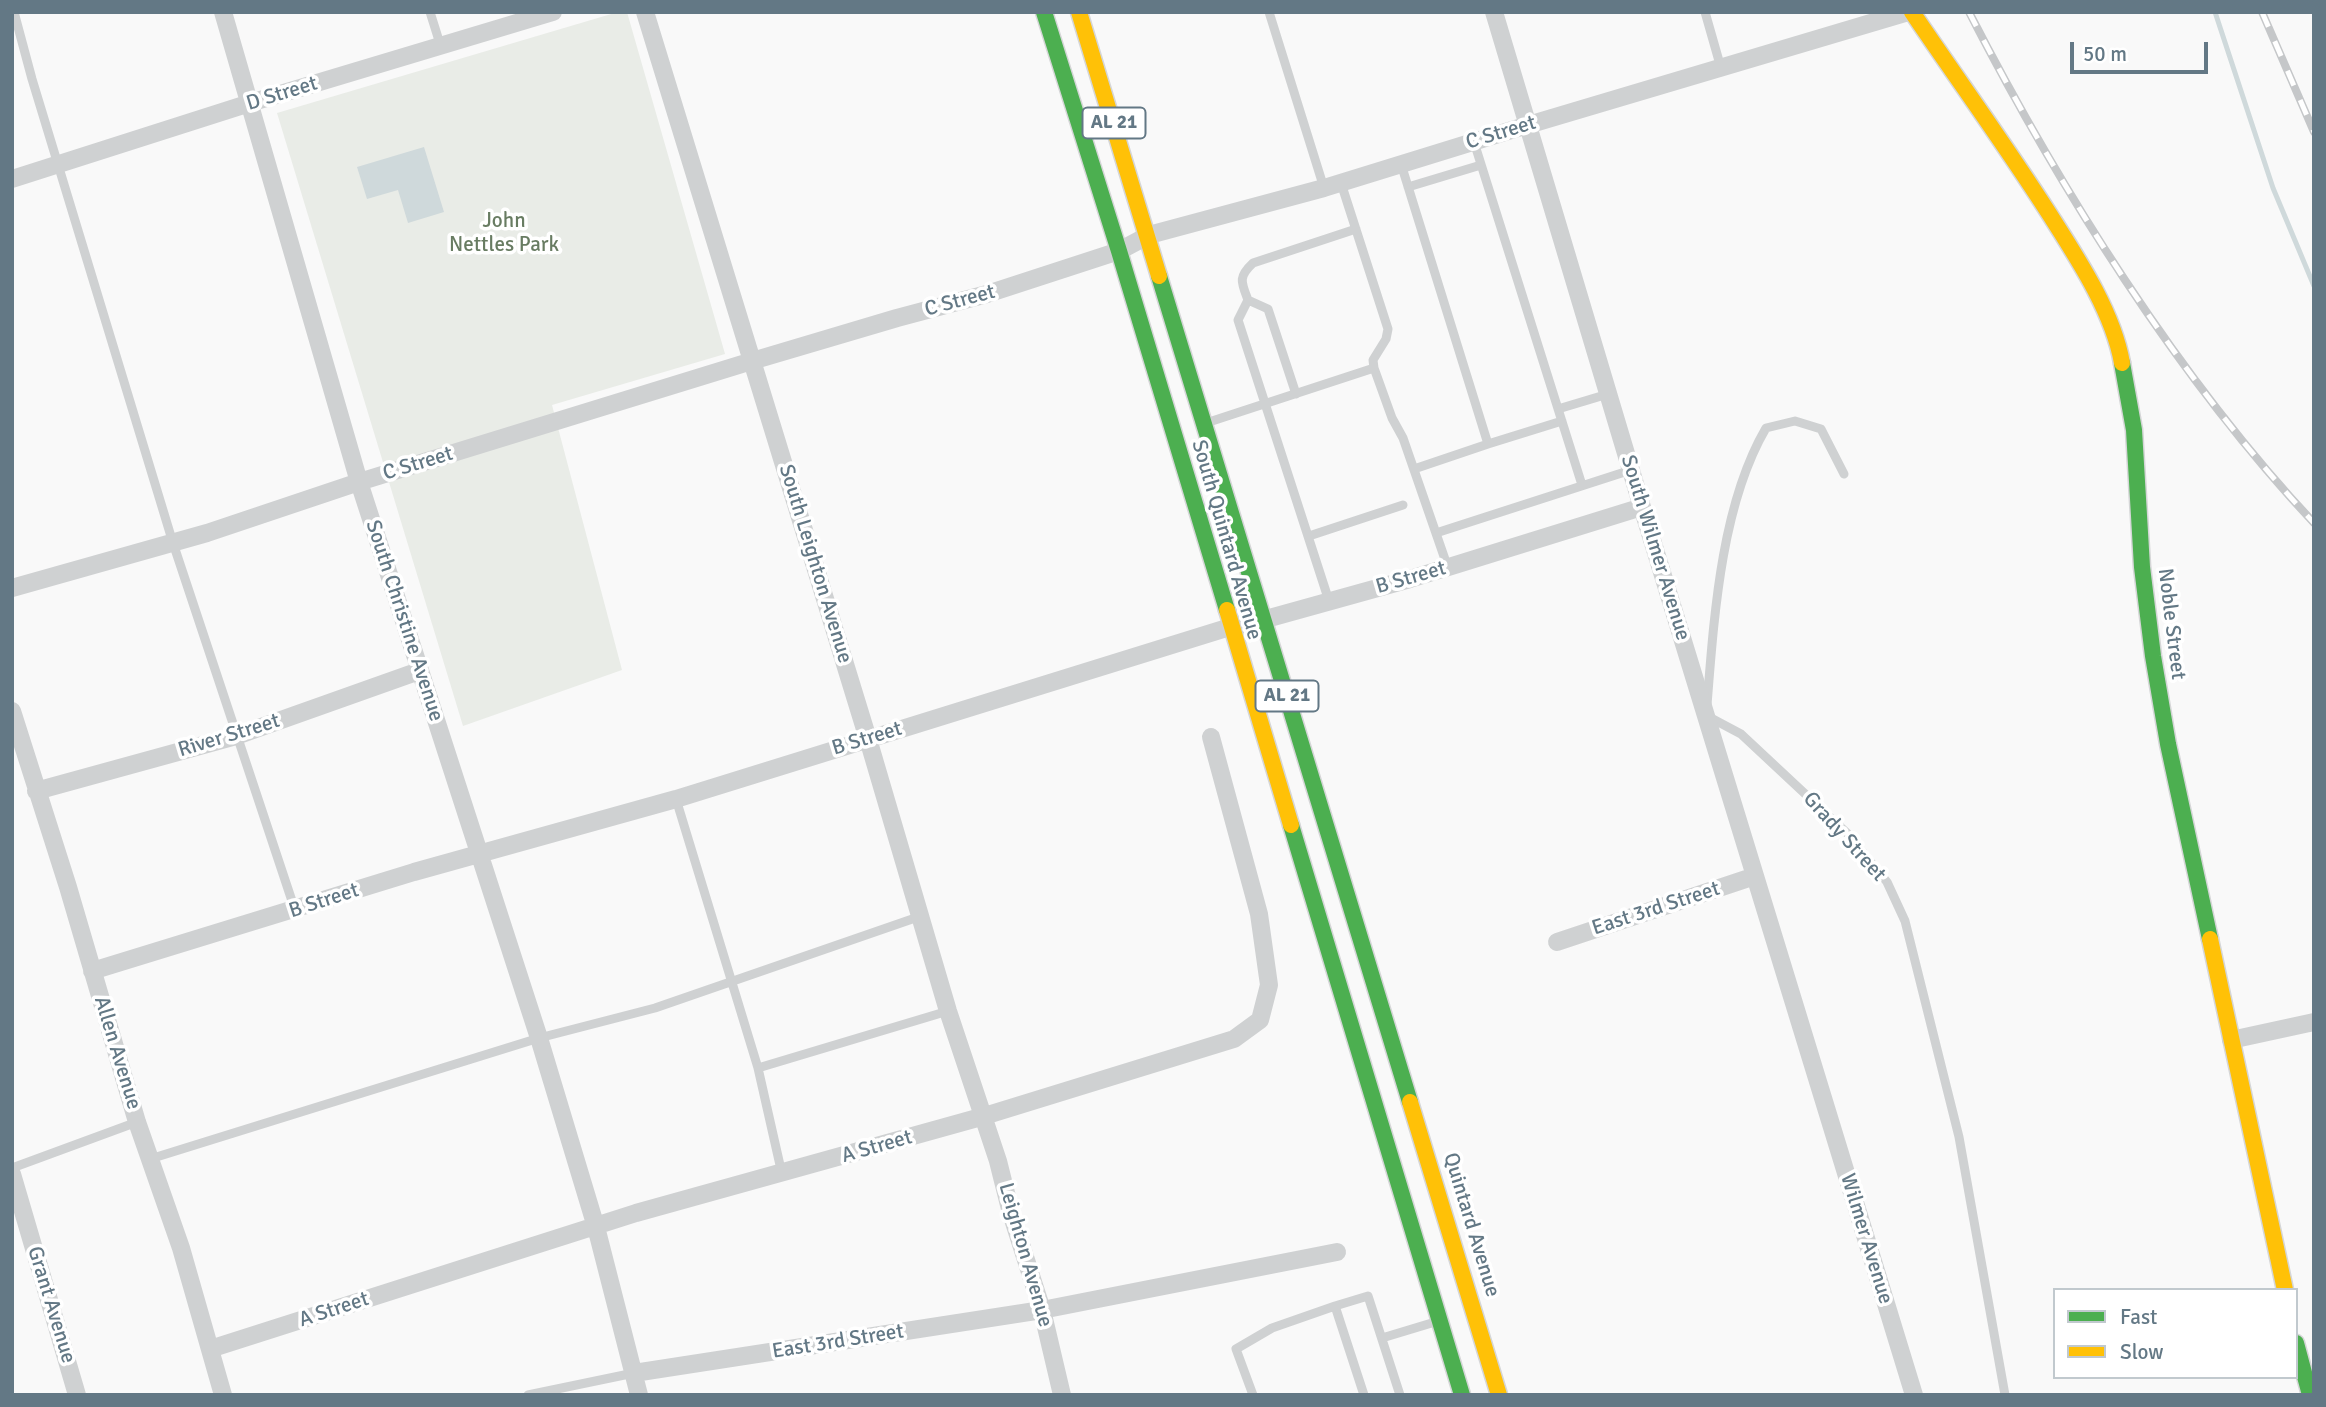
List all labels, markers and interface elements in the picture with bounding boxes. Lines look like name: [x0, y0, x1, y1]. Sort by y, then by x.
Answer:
scale bar: [2074, 28, 2212, 72]
text: 50 m: [2083, 41, 2127, 67]
street label: D Street: [243, 71, 321, 117]
road number: AL 21: [1082, 108, 1146, 139]
street label: C Street: [1463, 110, 1539, 156]
park label: John Nettles Park: [449, 208, 559, 258]
street label: C Street: [922, 280, 998, 322]
street label: South Quintard Avenue: [1185, 437, 1267, 643]
street label: C Street: [380, 441, 456, 487]
street label: South Wilmer Avenue: [1615, 452, 1695, 644]
street label: South Leighton Avenue: [773, 462, 857, 666]
street label: South Christine Avenue: [360, 517, 448, 725]
street label: B Street: [1373, 556, 1449, 600]
street label: Noble Street: [2152, 567, 2190, 681]
road number: AL 21: [1256, 680, 1318, 712]
street label: River Street: [175, 709, 283, 763]
street label: B Street: [829, 716, 905, 762]
street label: Grady Street: [1797, 787, 1891, 887]
street label: East 3rd Street: [1589, 876, 1723, 942]
street label: B Street: [286, 878, 362, 924]
street label: Allen Avenue: [88, 993, 146, 1113]
street label: A Street: [839, 1125, 915, 1169]
street label: Quintard Avenue: [1437, 1150, 1505, 1300]
street label: Wilmer Avenue: [1834, 1171, 1898, 1307]
street label: Leighton Avenue: [992, 1180, 1058, 1330]
street label: Grant Avenue: [21, 1244, 81, 1366]
street label: A Street: [296, 1287, 372, 1333]
legend: [2053, 1288, 2298, 1379]
text: Fast: [2120, 1304, 2157, 1330]
street label: East 3rd Street: [770, 1319, 906, 1365]
text: Slow: [2120, 1339, 2164, 1365]

